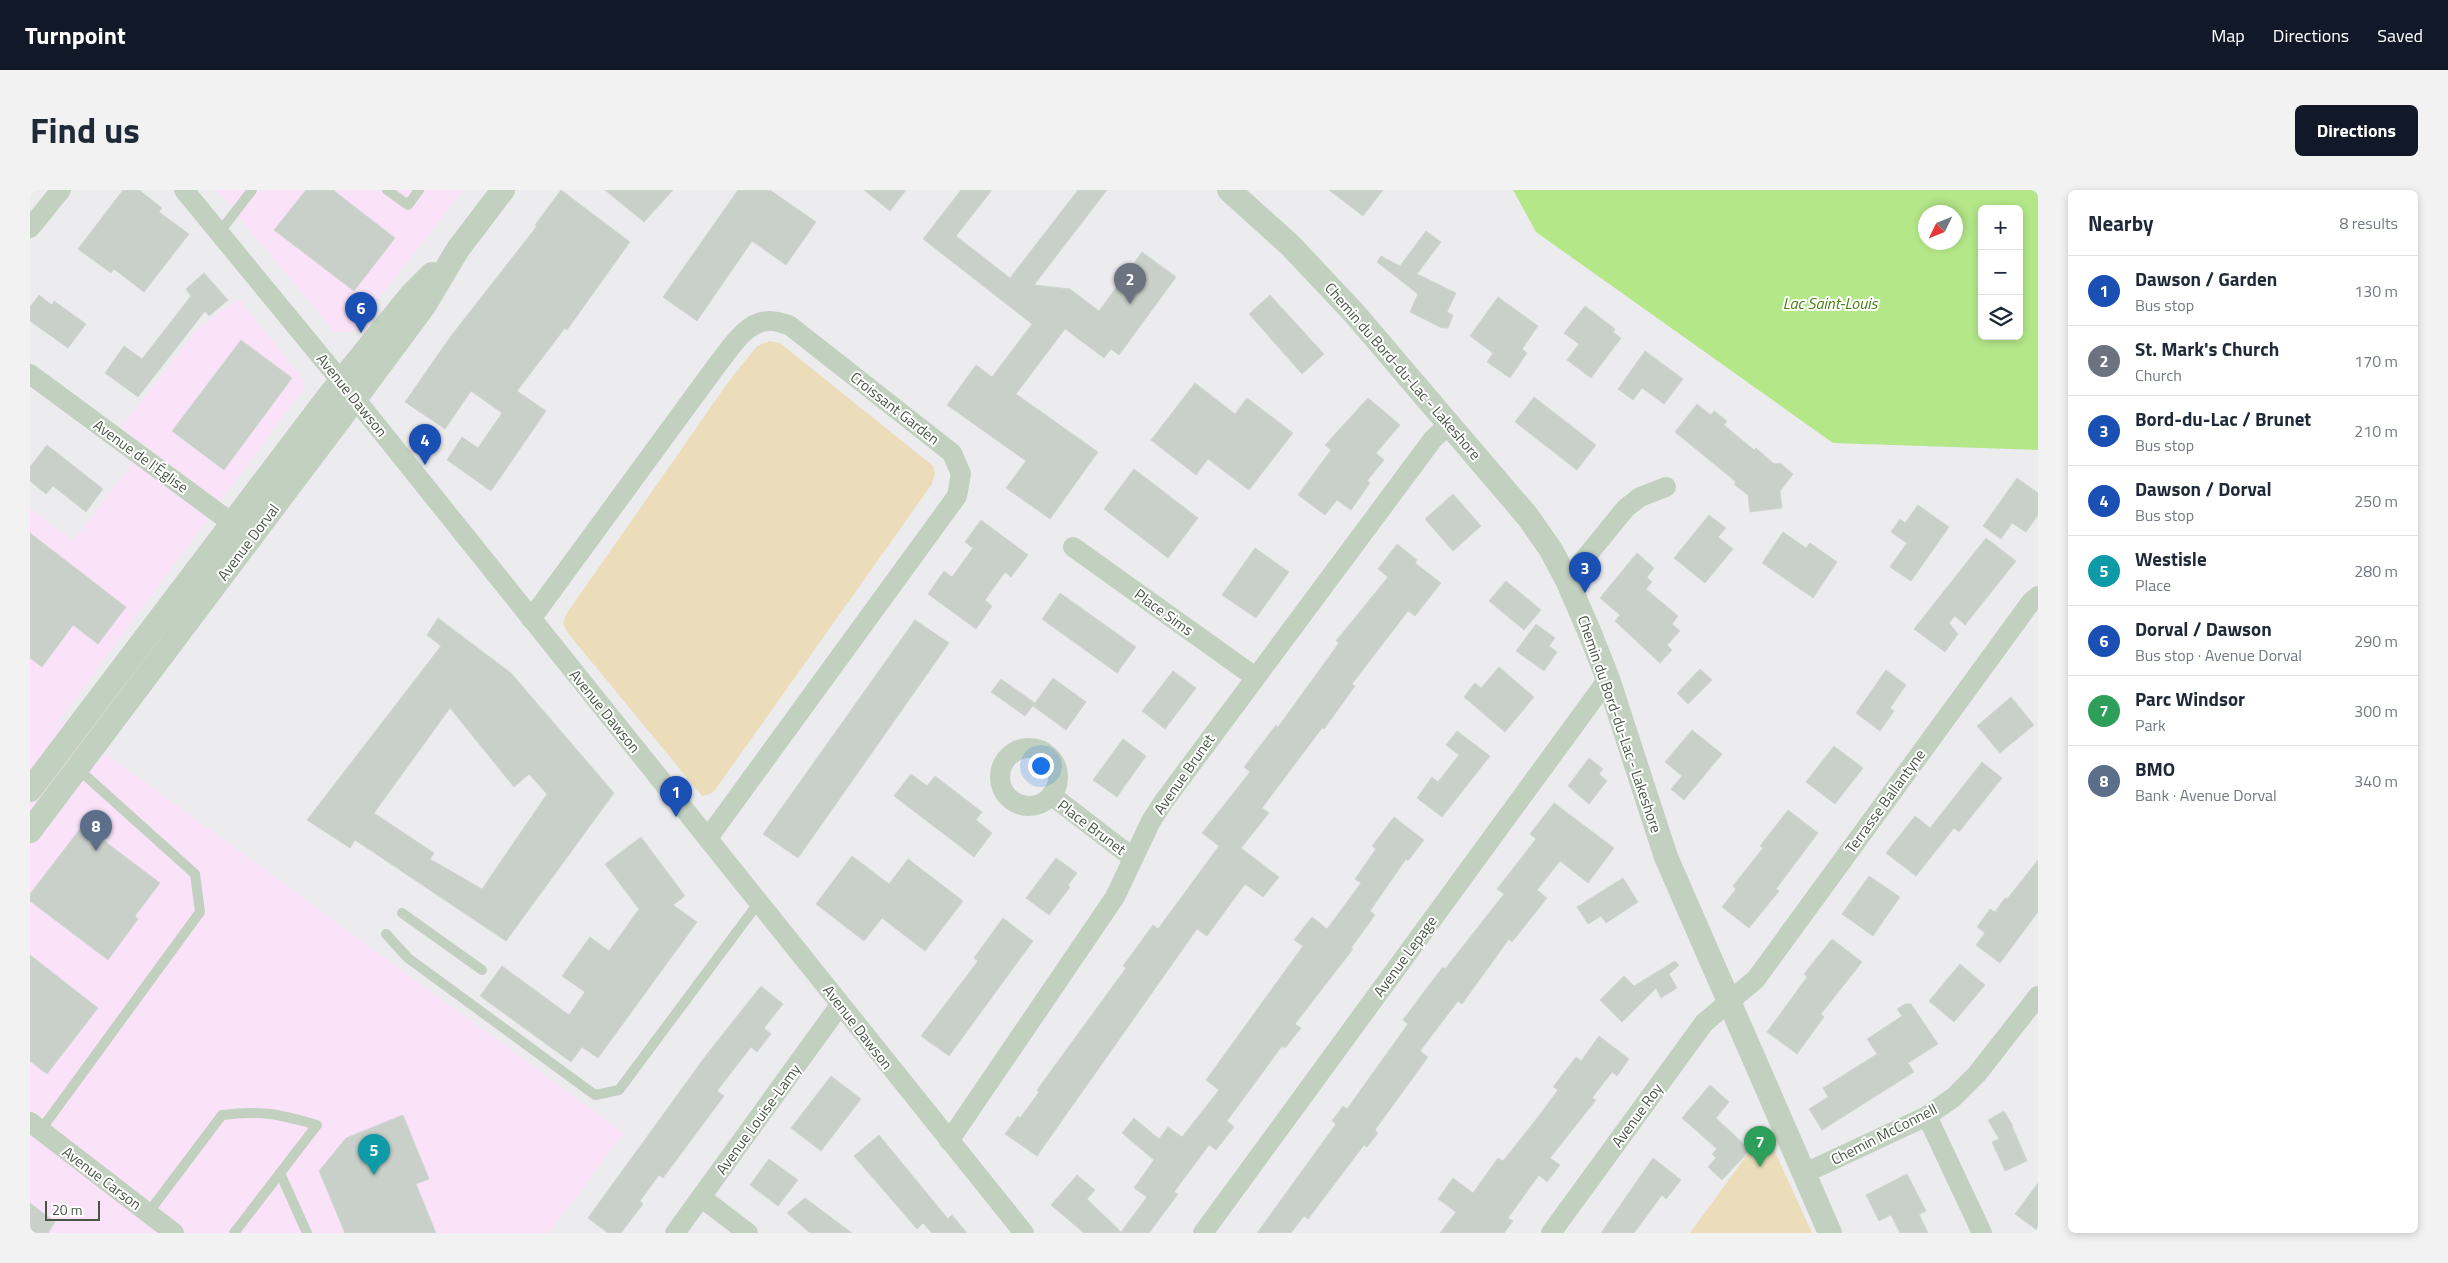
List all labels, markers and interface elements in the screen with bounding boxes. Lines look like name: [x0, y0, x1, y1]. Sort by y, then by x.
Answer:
text: Turnpoint: [25, 17, 126, 53]
text: Map: [2211, 22, 2245, 49]
text: Directions: [2273, 22, 2349, 49]
text: Saved: [2377, 22, 2423, 49]
text: Find us: [30, 103, 140, 157]
button: Directions: [2295, 105, 2418, 156]
north arrow: [1918, 205, 1963, 250]
map controls: [1978, 205, 2023, 340]
button: +: [1978, 205, 2023, 250]
text: Nearby: [2088, 207, 2153, 239]
text: 8 results: [2339, 211, 2398, 235]
button: −: [1978, 250, 2023, 295]
pin: 2: [1114, 263, 1146, 304]
text: Dawson / Garden: [2135, 264, 2277, 293]
street label: Chemin du Bord-du-Lac - Lakeshore: [1319, 277, 1487, 465]
text: 1: [2100, 279, 2108, 303]
text: 130 m: [2354, 279, 2398, 303]
water label: Lac Saint-Louis: [1783, 291, 1878, 315]
pin: 6: [345, 292, 377, 333]
text: Bus stop: [2135, 293, 2194, 317]
button: layers: [1978, 295, 2023, 340]
text: St. Mark's Church: [2135, 334, 2279, 363]
street label: Avenue Dawson: [311, 348, 393, 442]
text: 2: [2100, 349, 2108, 373]
text: 170 m: [2354, 349, 2398, 373]
text: Church: [2135, 363, 2182, 387]
street label: Croissant Garden: [845, 366, 945, 450]
text: Bord-du-Lac / Brunet: [2135, 404, 2311, 433]
street label: Avenue de l'Église: [89, 414, 193, 498]
text: 3: [2100, 419, 2108, 443]
text: 210 m: [2354, 419, 2398, 443]
pin: 4: [409, 424, 441, 465]
text: Bus stop: [2135, 433, 2194, 457]
text: Dawson / Dorval: [2135, 474, 2272, 503]
text: 4: [2100, 489, 2108, 513]
text: 250 m: [2354, 489, 2398, 513]
street label: Avenue Dorval: [211, 499, 285, 585]
text: Bus stop: [2135, 503, 2194, 527]
text: Westisle: [2135, 544, 2207, 573]
pin: 3: [1569, 552, 1601, 593]
text: 5: [2100, 559, 2108, 583]
text: 280 m: [2354, 559, 2398, 583]
text: Place: [2135, 573, 2171, 597]
street label: Place Sims: [1130, 583, 1198, 641]
street label: Chemin du Bord-du-Lac - Lakeshore: [1572, 612, 1668, 836]
text: Dorval / Dawson: [2135, 614, 2272, 643]
text: 6: [2100, 629, 2108, 653]
text: 290 m: [2354, 629, 2398, 653]
text: Bus stop · Avenue Dorval: [2135, 643, 2302, 667]
street label: Avenue Dawson: [564, 664, 646, 758]
text: Parc Windsor: [2135, 684, 2245, 713]
text: 7: [2100, 699, 2108, 723]
text: 300 m: [2354, 699, 2398, 723]
text: Park: [2135, 713, 2166, 737]
street label: Avenue Brunet: [1148, 729, 1221, 819]
street label: Terrasse Ballantyne: [1839, 744, 1931, 858]
your location: [1028, 753, 1054, 779]
text: BMO: [2135, 754, 2175, 783]
text: 8: [2100, 769, 2108, 793]
text: 340 m: [2354, 769, 2398, 793]
pin: 1: [660, 776, 692, 817]
text: Bank · Avenue Dorval: [2135, 783, 2277, 807]
street label: Place Brunet: [1053, 794, 1132, 861]
pin: 8: [80, 810, 112, 851]
street label: Avenue Lepage: [1368, 911, 1442, 1001]
street label: Avenue Dawson: [818, 980, 898, 1074]
street label: Avenue Louise-Lamy: [710, 1059, 806, 1179]
street label: Avenue Roy: [1606, 1078, 1668, 1152]
street label: Chemin McConnell: [1827, 1097, 1941, 1171]
pin: 7: [1744, 1126, 1776, 1167]
pin: 5: [358, 1134, 390, 1175]
street label: Avenue Carson: [58, 1141, 146, 1215]
scale bar: [45, 1198, 100, 1221]
text: 20 m: [52, 1199, 82, 1220]

